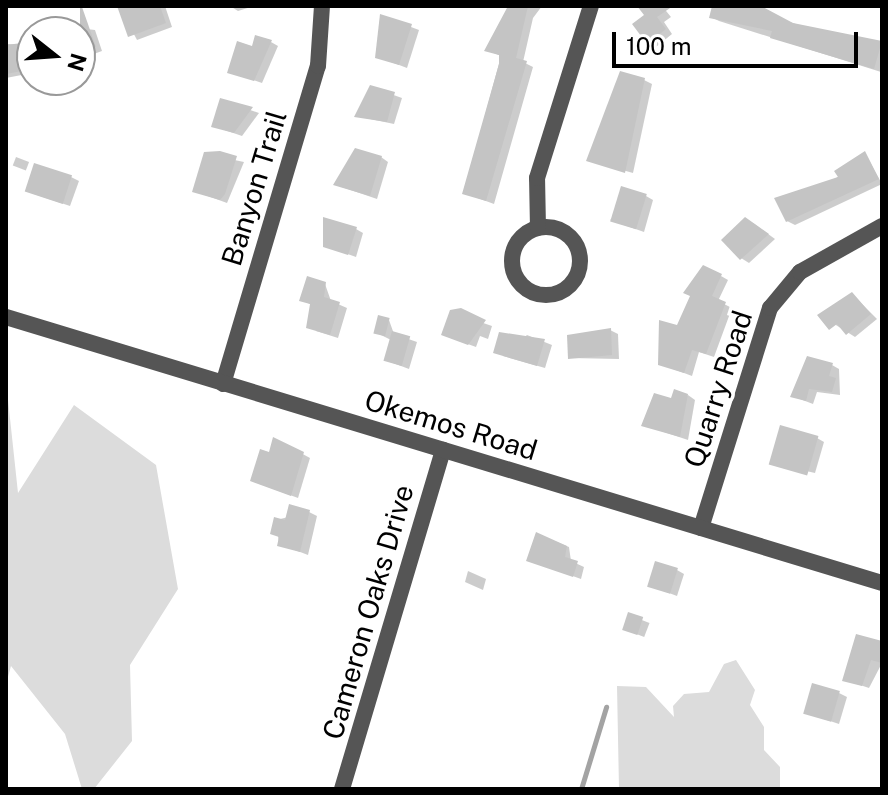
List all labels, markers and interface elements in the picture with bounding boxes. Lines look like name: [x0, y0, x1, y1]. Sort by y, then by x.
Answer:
north arrow: [16, 16, 96, 96]
scale bar: [616, 16, 862, 66]
text: 100 m: [626, 32, 692, 60]
text: N: [62, 50, 92, 74]
street label: Banyon Trail: [214, 106, 294, 270]
street label: Quarry Road: [677, 306, 759, 472]
street label: Okemos Road: [361, 383, 541, 467]
street label: Cameron Oaks Drive: [316, 481, 420, 743]

